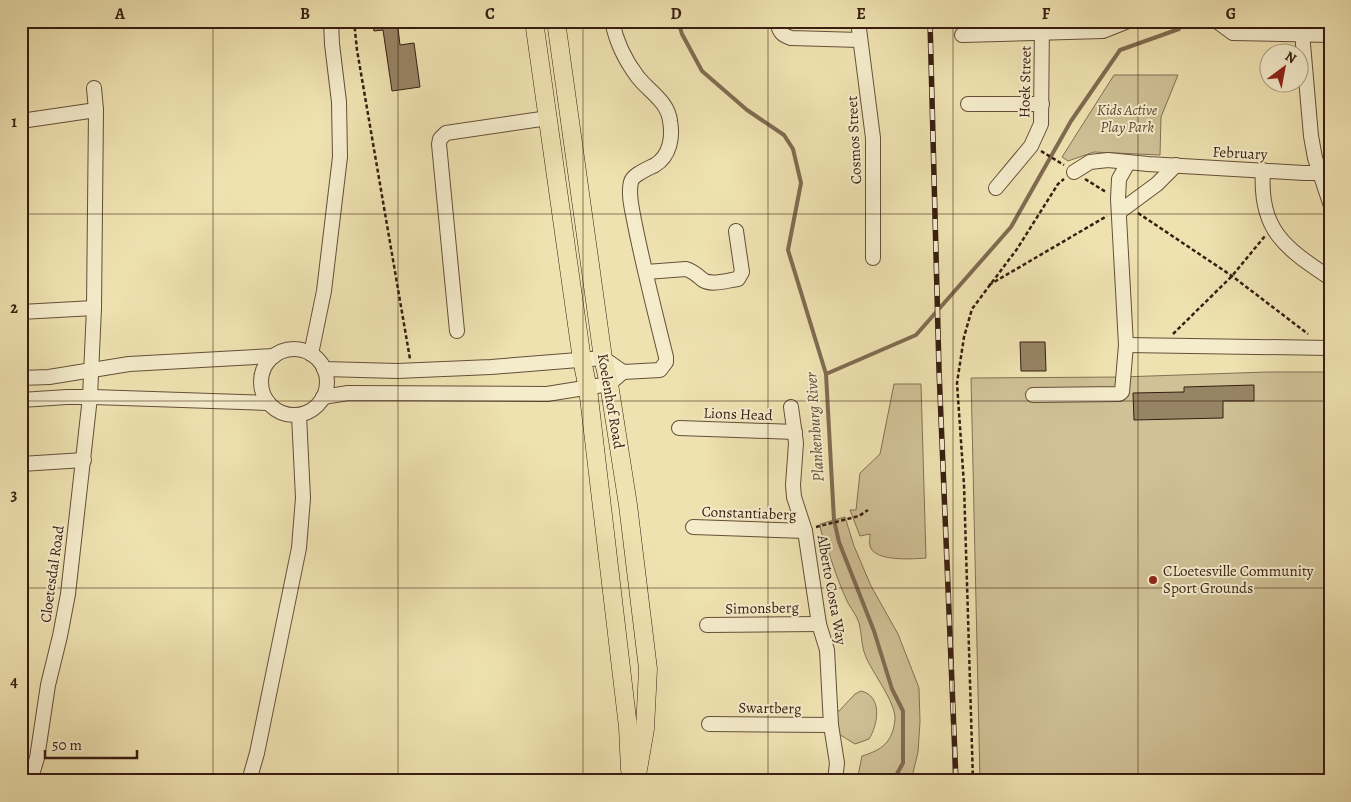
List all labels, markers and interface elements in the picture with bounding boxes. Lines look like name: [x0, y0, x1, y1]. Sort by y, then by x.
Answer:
text: A: [114, 3, 126, 25]
text: B: [300, 3, 310, 25]
text: C: [485, 3, 495, 25]
text: D: [670, 3, 682, 25]
text: E: [856, 3, 866, 25]
text: F: [1042, 3, 1051, 25]
text: G: [1226, 3, 1236, 25]
north arrow: [1258, 42, 1308, 92]
street label: Hoek Street: [1014, 46, 1036, 118]
text: N: [1281, 47, 1300, 68]
street label: Cosmos Street: [842, 95, 866, 185]
park label: Kids Active Play Park: [1097, 100, 1158, 137]
text: 1: [11, 111, 17, 133]
street label: February: [1212, 142, 1268, 164]
text: 2: [10, 297, 18, 319]
street label: Koelenhof Road: [593, 352, 629, 451]
water label: Plankenburg River: [800, 371, 830, 483]
street label: Lions Head: [703, 403, 774, 425]
text: 3: [11, 484, 18, 506]
street label: Constantiaberg: [701, 501, 797, 525]
street label: Cloetesdal Road: [35, 523, 69, 624]
street label: Alberto Costa Way: [812, 532, 852, 647]
place label: CLoetesville Community Sport Grounds: [1163, 561, 1314, 598]
marker: CLoetesville Community Sport Grounds: [1147, 574, 1159, 586]
street label: Simonsberg: [725, 597, 800, 619]
text: 4: [10, 671, 18, 693]
street label: Swartberg: [738, 697, 802, 719]
scale bar: [45, 727, 138, 759]
text: 50 m: [52, 735, 82, 755]

